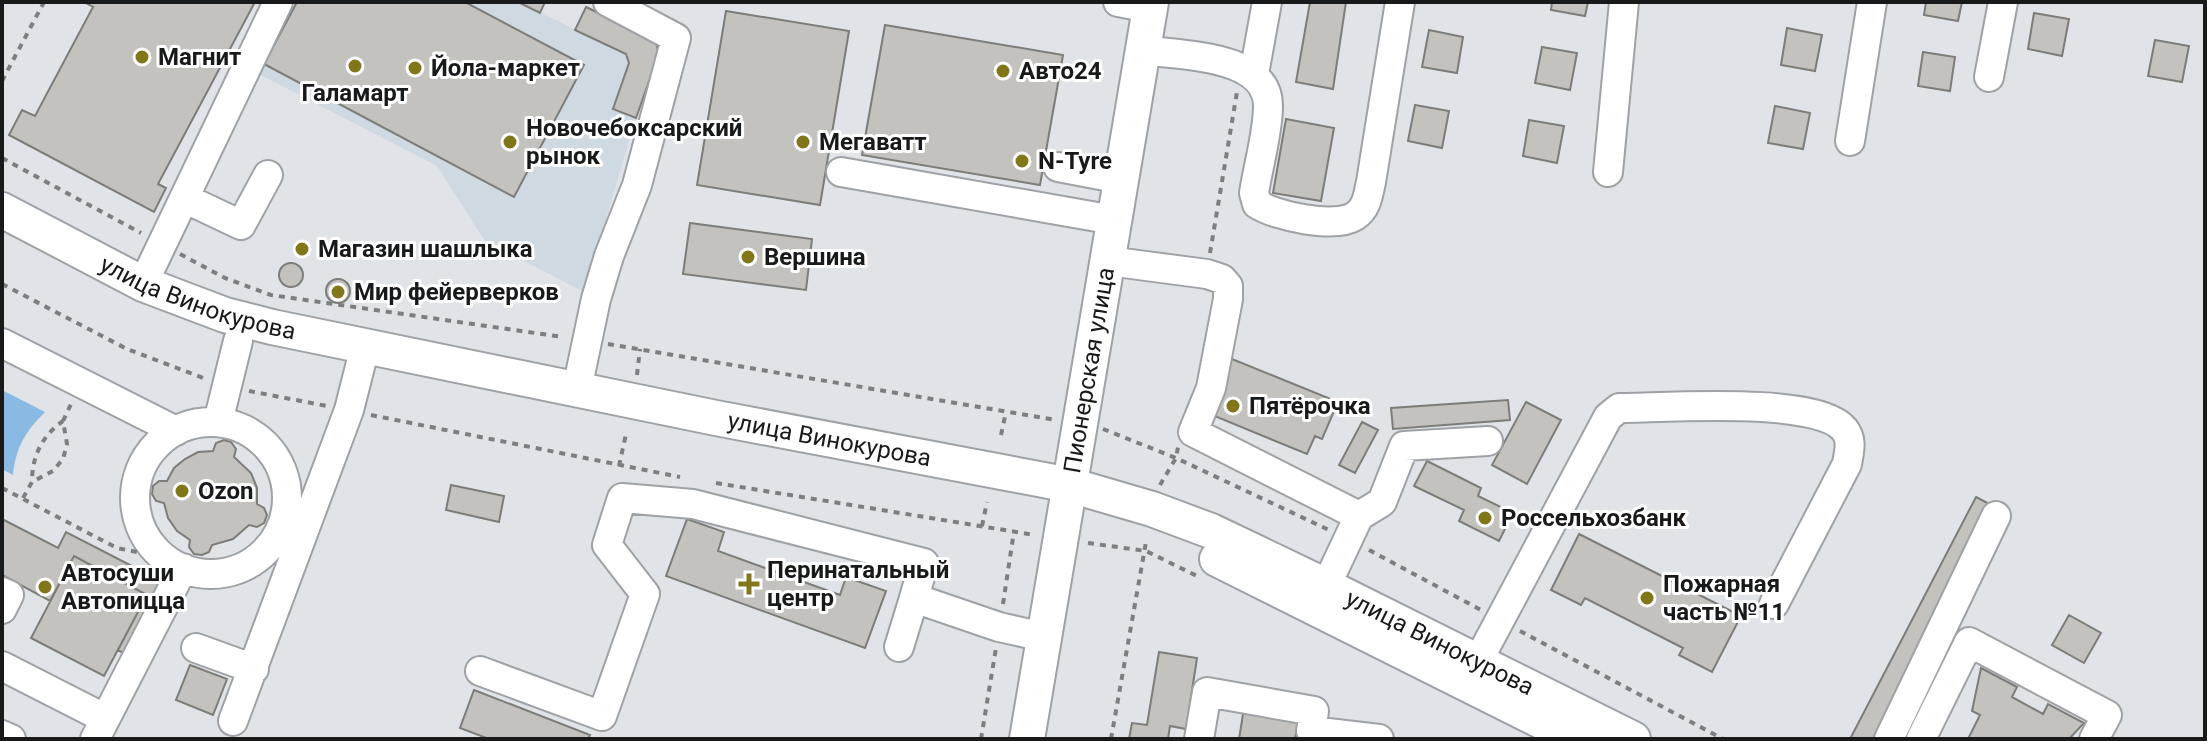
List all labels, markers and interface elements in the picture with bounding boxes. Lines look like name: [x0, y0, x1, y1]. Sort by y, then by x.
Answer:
place label: Магнит: [158, 43, 241, 71]
marker: Магнит: [133, 48, 151, 66]
place label: Йола-маркет: [431, 54, 580, 82]
marker: Галамарт: [346, 57, 364, 75]
place label: Авто24: [1019, 57, 1102, 85]
marker: Йола-маркет: [406, 59, 424, 77]
marker: Авто24: [994, 62, 1012, 80]
place label: Галамарт: [302, 79, 408, 107]
place label: Новочебоксарский рынок: [526, 114, 742, 170]
place label: Мегаватт: [819, 128, 927, 156]
marker: Новочебоксарский рынок: [501, 133, 519, 151]
marker: Мегаватт: [794, 133, 812, 151]
place label: N-Tyre: [1038, 147, 1112, 175]
marker: N-Tyre: [1013, 152, 1031, 170]
place label: Магазин шашлыка: [318, 235, 533, 263]
marker: Магазин шашлыка: [293, 240, 311, 258]
place label: Вершина: [764, 243, 866, 271]
marker: Вершина: [739, 248, 757, 266]
street label: улица Винокурова: [95, 250, 298, 346]
street label: Пионерская улица: [1058, 265, 1120, 475]
place label: Мир фейерверков: [354, 278, 559, 306]
marker: Мир фейерверков: [329, 283, 347, 301]
place label: Пятёрочка: [1249, 392, 1371, 420]
marker: Пятёрочка: [1224, 397, 1242, 415]
street label: улица Винокурова: [725, 406, 933, 472]
place label: Ozon: [198, 477, 254, 505]
marker: Ozon: [173, 482, 191, 500]
place label: Россельхозбанк: [1501, 504, 1686, 532]
marker: Россельхозбанк: [1476, 509, 1494, 527]
place label: Перинатальный центр: [767, 556, 949, 612]
place label: Автосуши Автопицца: [61, 559, 185, 615]
place label: Пожарная часть №11: [1663, 570, 1785, 626]
marker: Перинатальный центр: [738, 573, 760, 595]
marker: Автосуши Автопицца: [36, 578, 54, 596]
street label: улица Винокурова: [1341, 584, 1538, 701]
marker: Пожарная часть №11: [1638, 589, 1656, 607]

